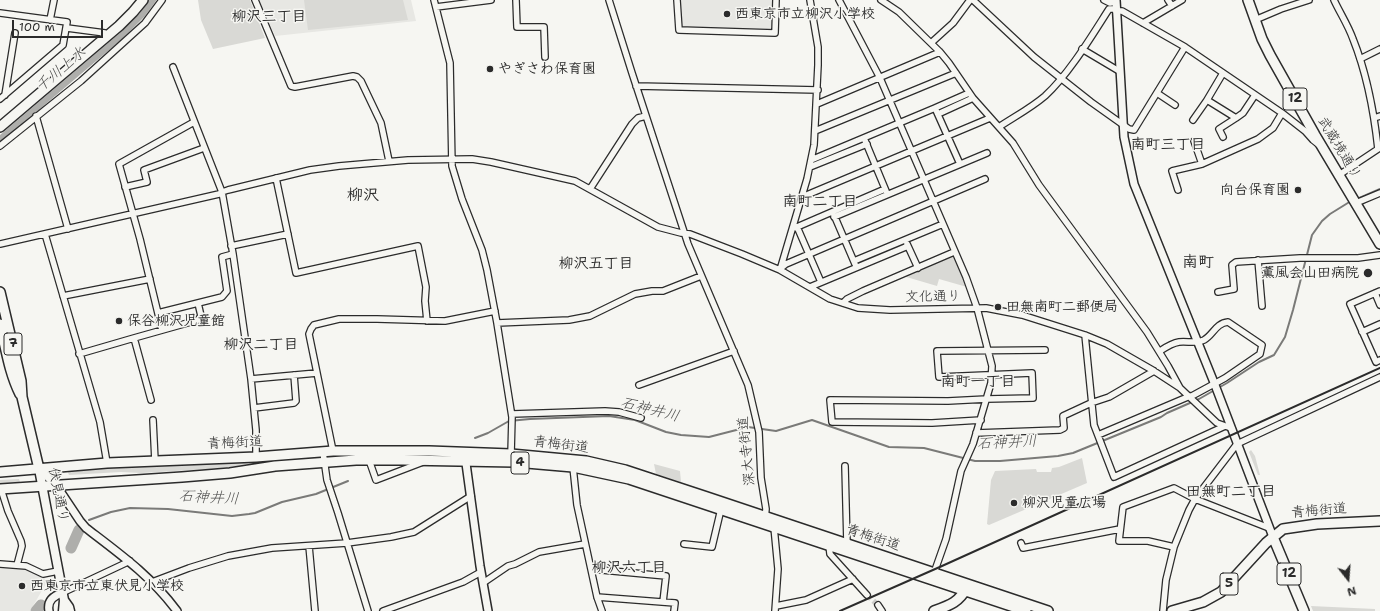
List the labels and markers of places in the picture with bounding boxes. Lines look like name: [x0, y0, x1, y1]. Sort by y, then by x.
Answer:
place label: 西東京市立柳沢小学校: [735, 6, 875, 22]
marker: 西東京市立柳沢小学校: [722, 9, 732, 19]
place label: やぎさわ保育園: [498, 61, 596, 77]
marker: やぎさわ保育園: [485, 64, 495, 74]
place label: 向台保育園: [1220, 182, 1290, 198]
marker: 向台保育園: [1293, 185, 1303, 195]
place label: 薫風会山田病院: [1261, 265, 1359, 281]
marker: 薫風会山田病院: [1362, 267, 1374, 279]
place label: 田無南町二郵便局: [1006, 299, 1118, 315]
marker: 田無南町二郵便局: [993, 302, 1003, 312]
place label: 保谷柳沢児童館: [127, 313, 225, 329]
marker: 保谷柳沢児童館: [114, 316, 124, 326]
place label: 柳沢児童広場: [1022, 495, 1106, 511]
marker: 柳沢児童広場: [1009, 498, 1019, 508]
place label: 西東京市立東伏見小学校: [30, 578, 184, 594]
marker: 西東京市立東伏見小学校: [17, 581, 27, 591]

